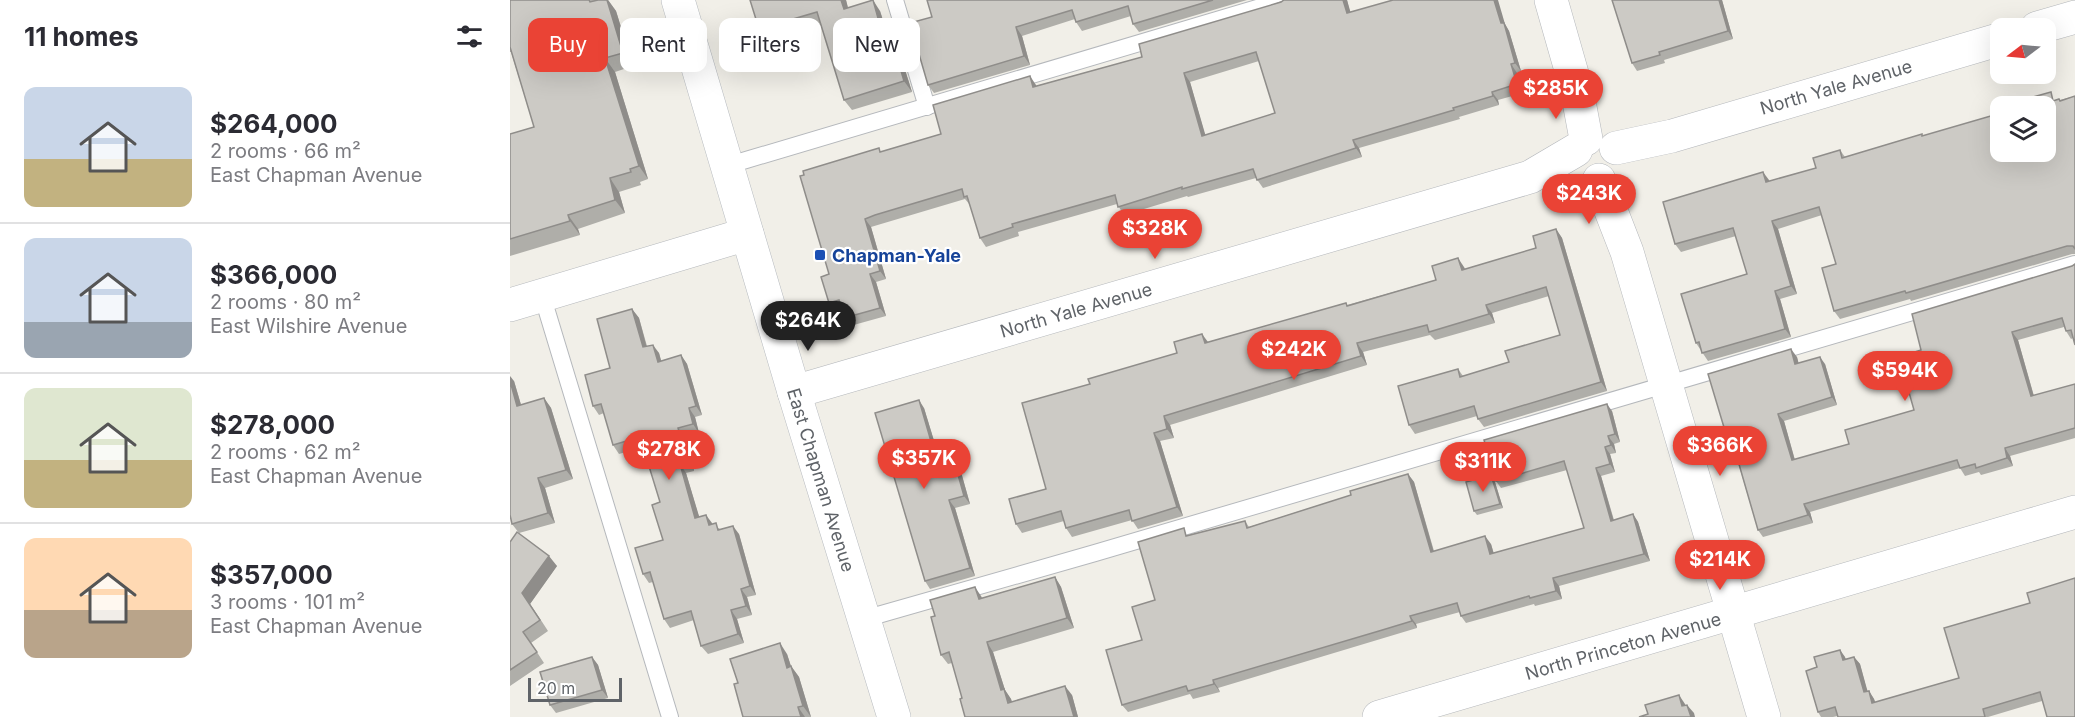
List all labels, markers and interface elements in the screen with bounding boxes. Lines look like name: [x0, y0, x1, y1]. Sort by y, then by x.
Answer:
chip: Buy: [528, 18, 608, 72]
chip: Rent: [620, 18, 707, 72]
chip: Filters: [719, 18, 821, 72]
chip: New: [833, 18, 920, 72]
north arrow: [1990, 18, 2056, 84]
map controls: [1990, 18, 2056, 162]
icon: filters: [453, 20, 486, 53]
text: 11 homes: [24, 21, 139, 52]
street label: North Yale Avenue: [1758, 55, 1914, 119]
pin: $285K: [1514, 69, 1598, 120]
text: $285K: [1523, 76, 1589, 100]
button: layers: [1990, 96, 2056, 162]
text: $264,000: [210, 108, 338, 139]
icon: home: [72, 111, 144, 183]
text: 2 rooms · 66 m²: [210, 139, 361, 163]
text: East Chapman Avenue: [210, 163, 422, 187]
pin: $243K: [1547, 174, 1631, 225]
text: $243K: [1556, 181, 1622, 205]
pin: $328K: [1113, 209, 1197, 260]
text: $328K: [1122, 216, 1188, 240]
place label: Chapman-Yale: [832, 245, 961, 266]
marker: Chapman-Yale: [813, 248, 827, 262]
text: $366,000: [210, 259, 337, 290]
icon: home: [72, 262, 144, 334]
street label: North Yale Avenue: [998, 278, 1154, 342]
text: 2 rooms · 80 m²: [210, 290, 361, 314]
pin: $264K: [766, 301, 850, 352]
text: $264K: [775, 308, 841, 332]
text: East Wilshire Avenue: [210, 314, 407, 338]
pin: $242K: [1252, 330, 1336, 381]
text: $242K: [1261, 337, 1327, 361]
pin: $594K: [1863, 351, 1947, 402]
text: $594K: [1872, 358, 1938, 382]
street label: East Chapman Avenue: [783, 386, 859, 574]
text: $278,000: [210, 409, 335, 440]
icon: home: [72, 412, 144, 484]
pin: $366K: [1678, 426, 1762, 477]
pin: $278K: [627, 430, 711, 481]
text: $366K: [1687, 433, 1753, 457]
text: $278K: [637, 437, 701, 461]
pin: $357K: [882, 439, 966, 490]
text: 2 rooms · 62 m²: [210, 440, 361, 464]
pin: $311K: [1441, 442, 1525, 493]
text: $357K: [892, 446, 956, 470]
text: $311K: [1454, 449, 1512, 473]
text: East Chapman Avenue: [210, 464, 422, 488]
pin: $214K: [1678, 540, 1762, 591]
text: $214K: [1689, 547, 1751, 571]
text: $357,000: [210, 559, 333, 590]
icon: home: [72, 562, 144, 634]
text: 3 rooms · 101 m²: [210, 590, 365, 614]
street label: North Princeton Avenue: [1523, 608, 1723, 684]
text: East Chapman Avenue: [210, 614, 422, 638]
scale bar: [528, 675, 622, 702]
text: 20 m: [537, 678, 575, 698]

